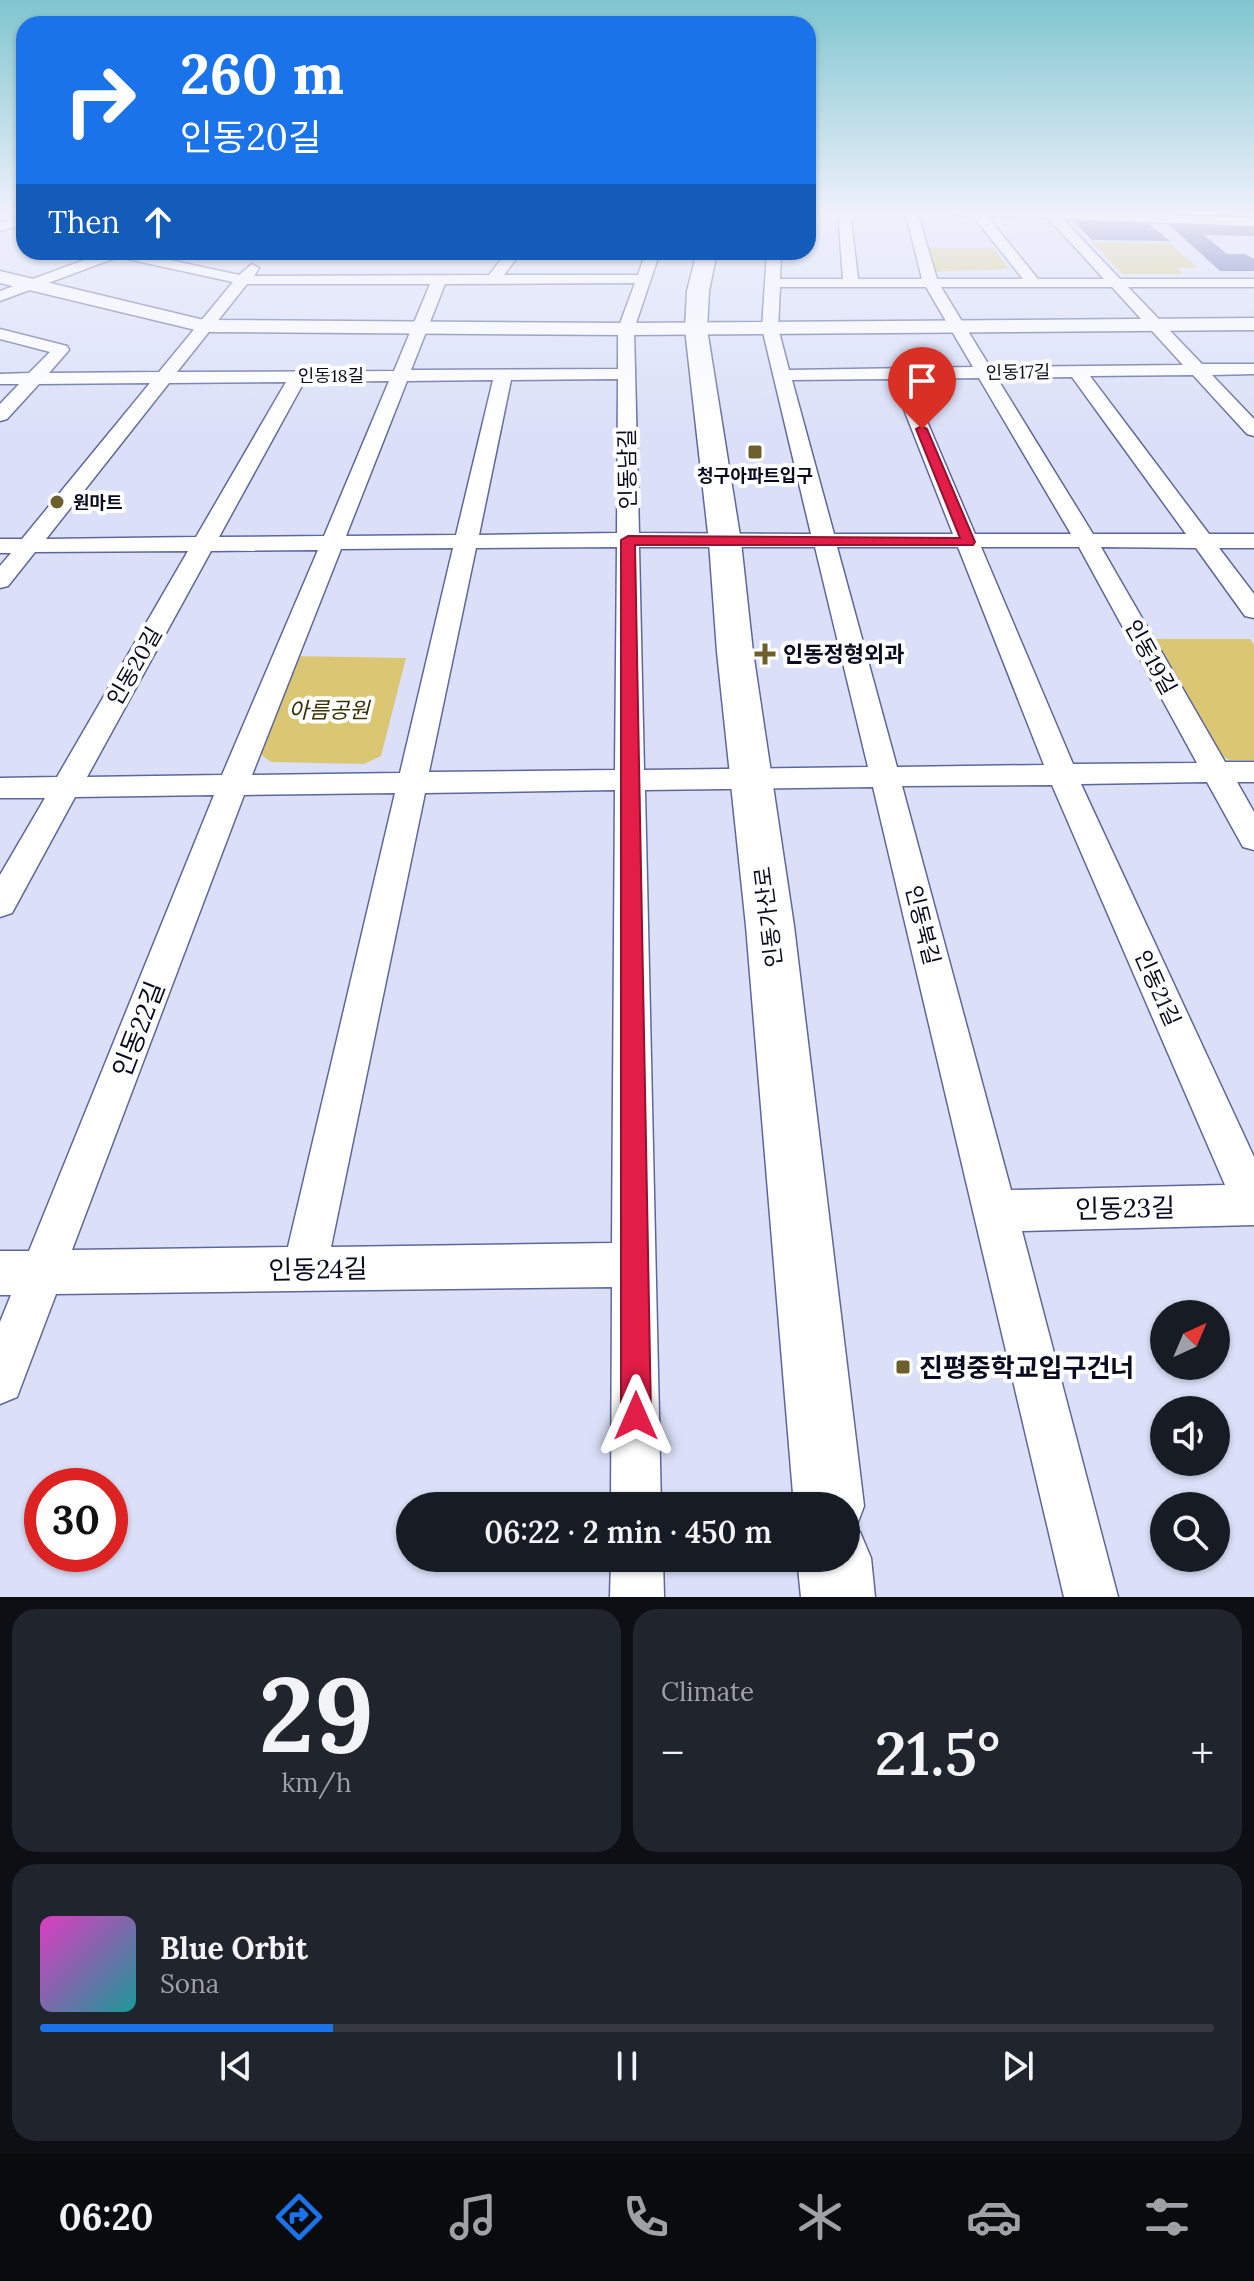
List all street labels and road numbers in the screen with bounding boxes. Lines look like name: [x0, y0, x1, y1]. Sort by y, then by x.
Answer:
street label: 인동17길: [986, 360, 1050, 384]
street label: 인동18길: [298, 364, 364, 387]
street label: 인동남길: [612, 428, 642, 510]
street label: 인동19길: [1119, 615, 1183, 699]
street label: 인동20길: [100, 622, 168, 710]
street label: 인동가산로: [748, 865, 788, 969]
street label: 인동북길: [900, 882, 946, 968]
street label: 인동21길: [1129, 946, 1187, 1030]
street label: 인동22길: [105, 977, 171, 1081]
street label: 인동23길: [1075, 1191, 1175, 1225]
street label: 인동24길: [268, 1252, 368, 1286]

